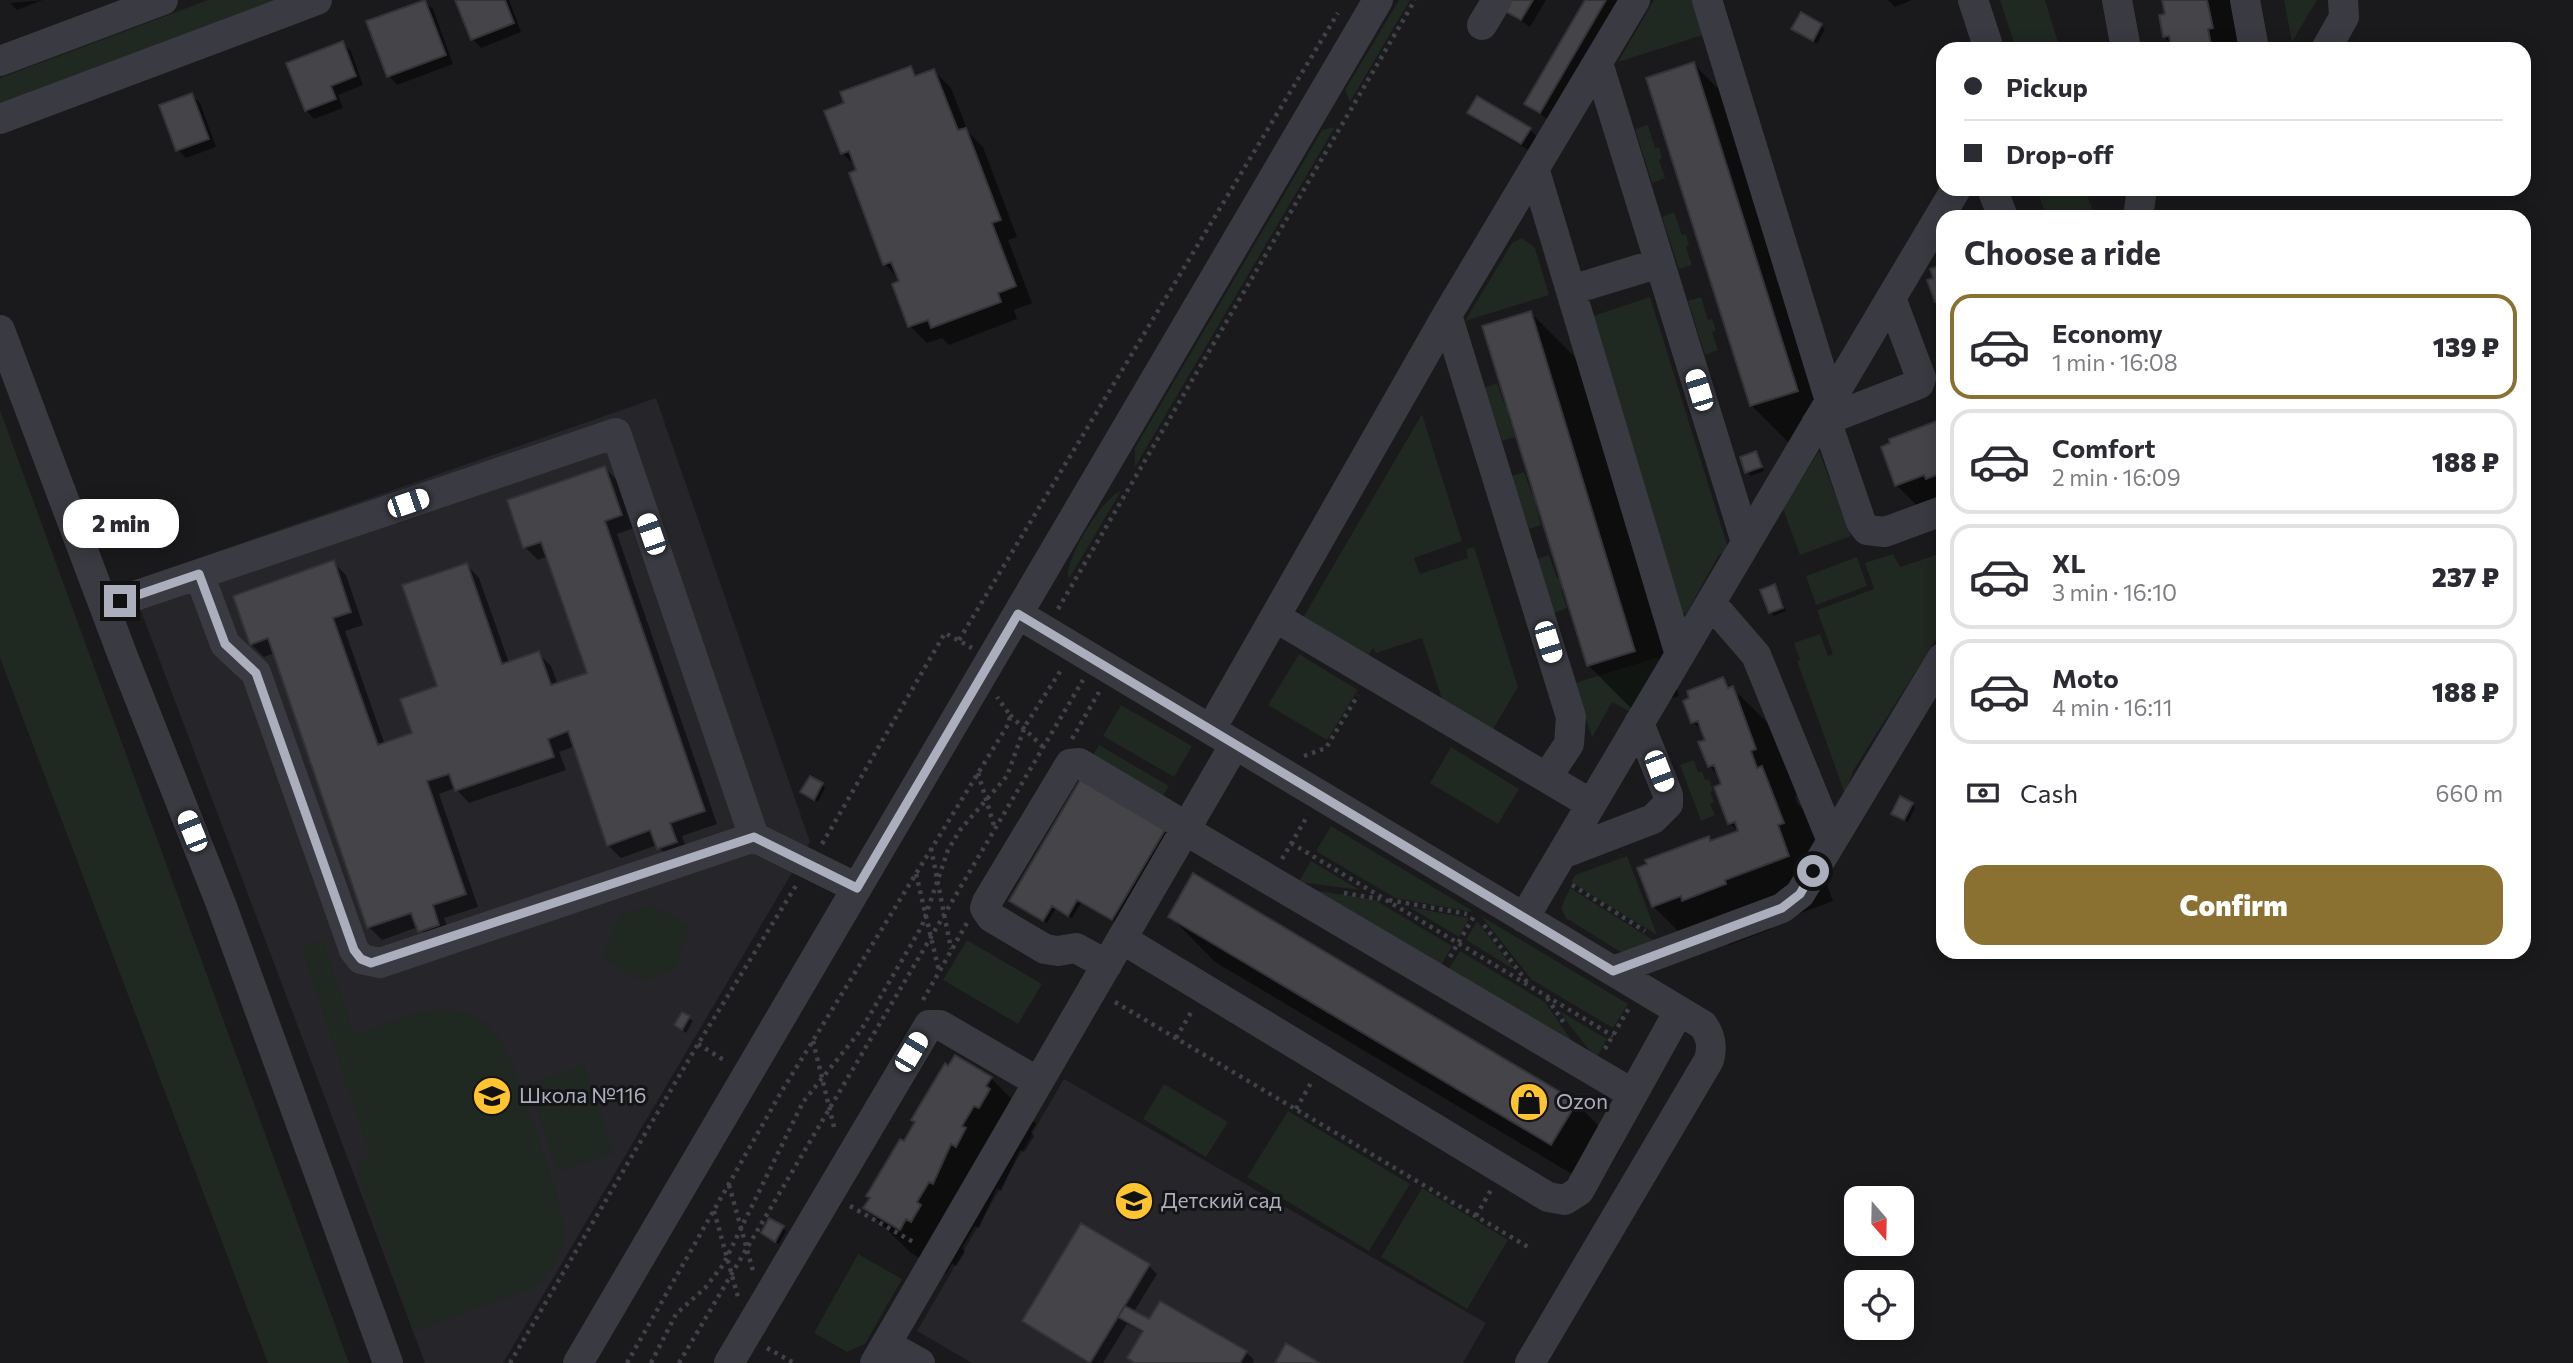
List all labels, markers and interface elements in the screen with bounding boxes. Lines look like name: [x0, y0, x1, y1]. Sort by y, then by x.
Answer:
text: Pickup: [2006, 71, 2088, 102]
text: Drop-off: [2006, 138, 2113, 169]
text: Choose a ride: [1964, 232, 2161, 272]
icon: car: [1968, 315, 2031, 378]
text: Economy: [2052, 317, 2163, 348]
text: 139 ₽: [2433, 331, 2499, 362]
text: 1 min · 16:08: [2052, 348, 2178, 376]
car: [1683, 367, 1716, 413]
icon: car: [1968, 430, 2031, 493]
text: Comfort: [2052, 432, 2155, 463]
text: 188 ₽: [2432, 446, 2499, 477]
text: 2 min · 16:09: [2052, 463, 2181, 491]
car: [385, 486, 432, 520]
callout: 2 min: [62, 500, 178, 548]
text: 2 min: [92, 509, 150, 537]
car: [635, 511, 668, 557]
icon: car: [1968, 545, 2031, 608]
text: XL: [2052, 547, 2086, 578]
text: 237 ₽: [2432, 561, 2499, 592]
text: 3 min · 16:10: [2052, 578, 2177, 606]
route end: [104, 585, 136, 617]
car: [1532, 619, 1565, 665]
icon: car: [1968, 660, 2031, 723]
text: Moto: [2052, 662, 2119, 693]
text: 188 ₽: [2432, 676, 2499, 707]
text: 4 min · 16:11: [2052, 693, 2172, 721]
car: [1642, 748, 1677, 794]
icon: cash: [1964, 774, 2002, 812]
text: Cash: [2020, 777, 2078, 808]
text: 660 m: [2436, 779, 2503, 807]
car: [175, 808, 210, 854]
route start: [1797, 855, 1829, 887]
button: Confirm: [1964, 865, 2503, 945]
car: [892, 1029, 931, 1075]
school or university icon: Школа №116: [471, 1075, 513, 1117]
shop icon: Ozon: [1508, 1081, 1550, 1123]
place label: Школа №116: [519, 1082, 646, 1107]
place label: Ozon: [1556, 1088, 1608, 1113]
school or university icon: Детский сад: [1113, 1180, 1155, 1222]
north arrow: [1844, 1186, 1914, 1256]
map controls: [1844, 1186, 1914, 1340]
place label: Детский сад: [1161, 1187, 1282, 1212]
button: locate: [1844, 1270, 1914, 1340]

